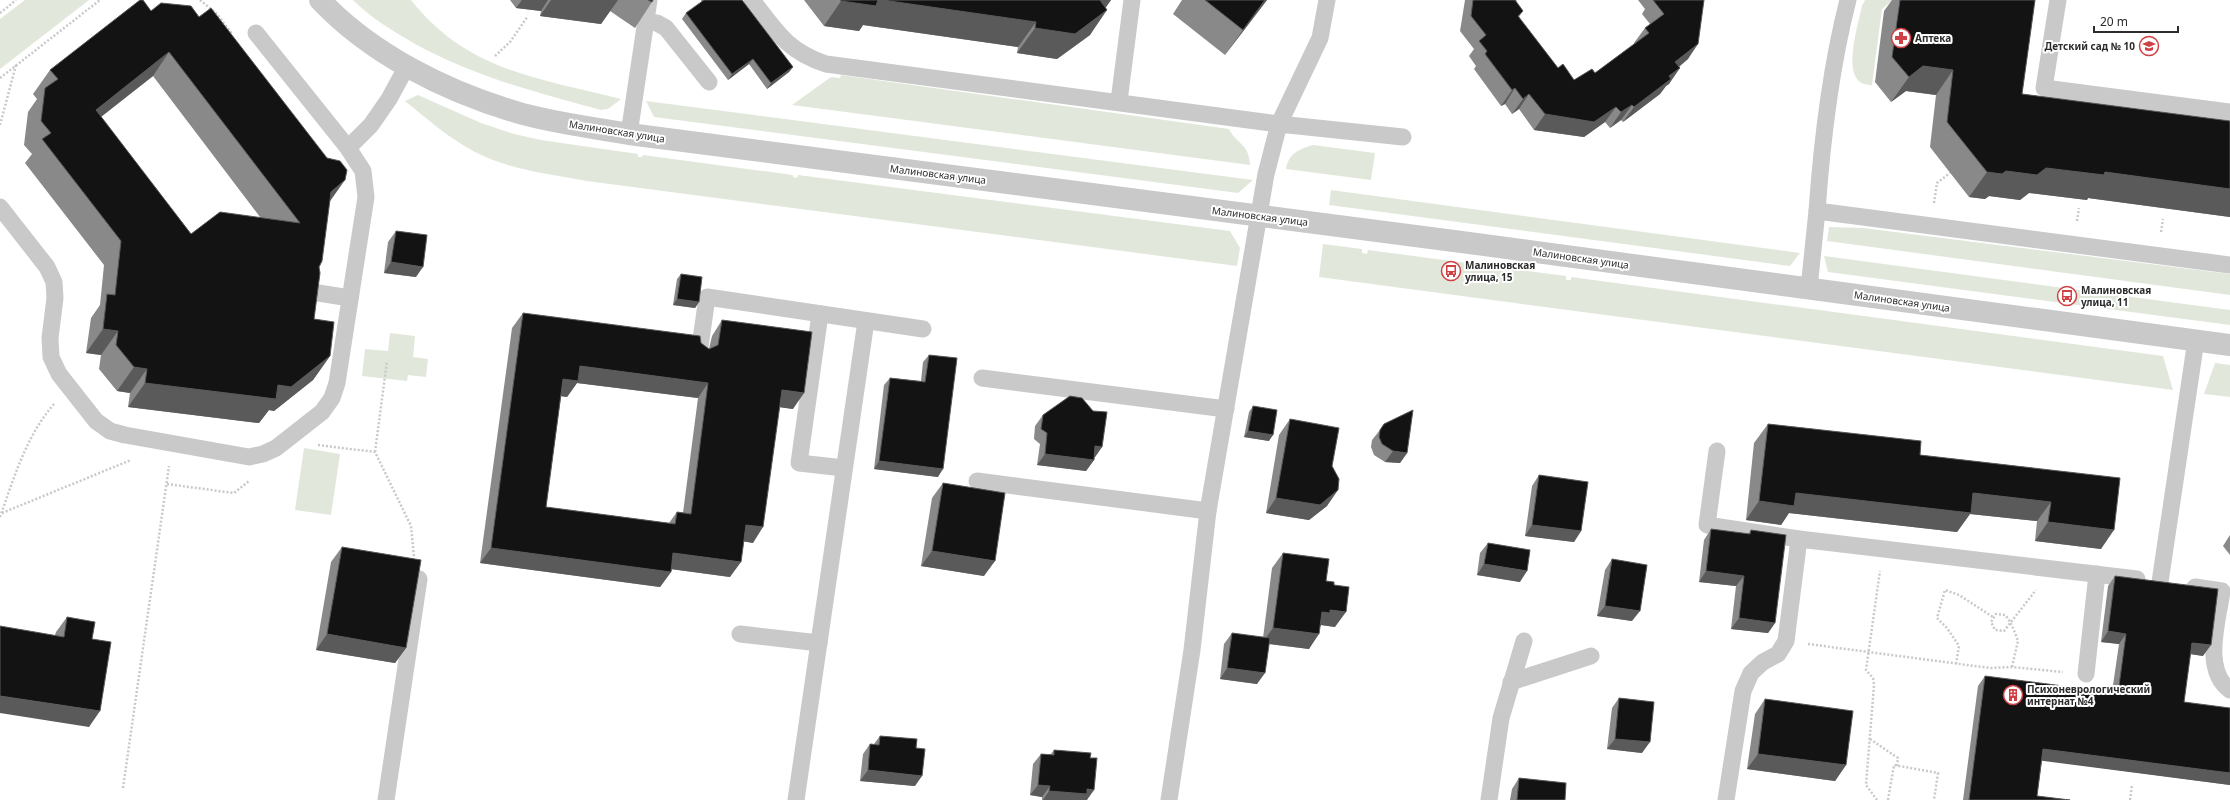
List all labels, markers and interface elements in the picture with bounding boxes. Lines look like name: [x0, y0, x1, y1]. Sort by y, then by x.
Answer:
scale bar: [2094, 8, 2178, 34]
text: 20 m: [2100, 13, 2128, 30]
pharmacy icon: Аптека: [1890, 27, 1912, 49]
place label: Аптека: [1915, 31, 1951, 45]
school or university icon: Детский сад № 10: [2138, 35, 2160, 57]
place label: Детский сад № 10: [2045, 39, 2135, 53]
street label: Малиновская улица: [568, 117, 666, 145]
street label: Малиновская улица: [889, 161, 987, 187]
street label: Малиновская улица: [1211, 203, 1309, 229]
street label: Малиновская улица: [1532, 244, 1630, 272]
place label: Малиновская улица, 15: [1464, 258, 1535, 284]
bus stop icon: Малиновская улица, 15: [1440, 260, 1462, 282]
place label: Малиновская улица, 11: [2080, 283, 2151, 309]
bus stop icon: Малиновская улица, 11: [2056, 285, 2078, 307]
street label: Малиновская улица: [1853, 287, 1951, 315]
place label: Психоневрологический интернат №4: [2027, 682, 2150, 708]
building icon: Психоневрологический интернат №4: [2002, 684, 2024, 706]

